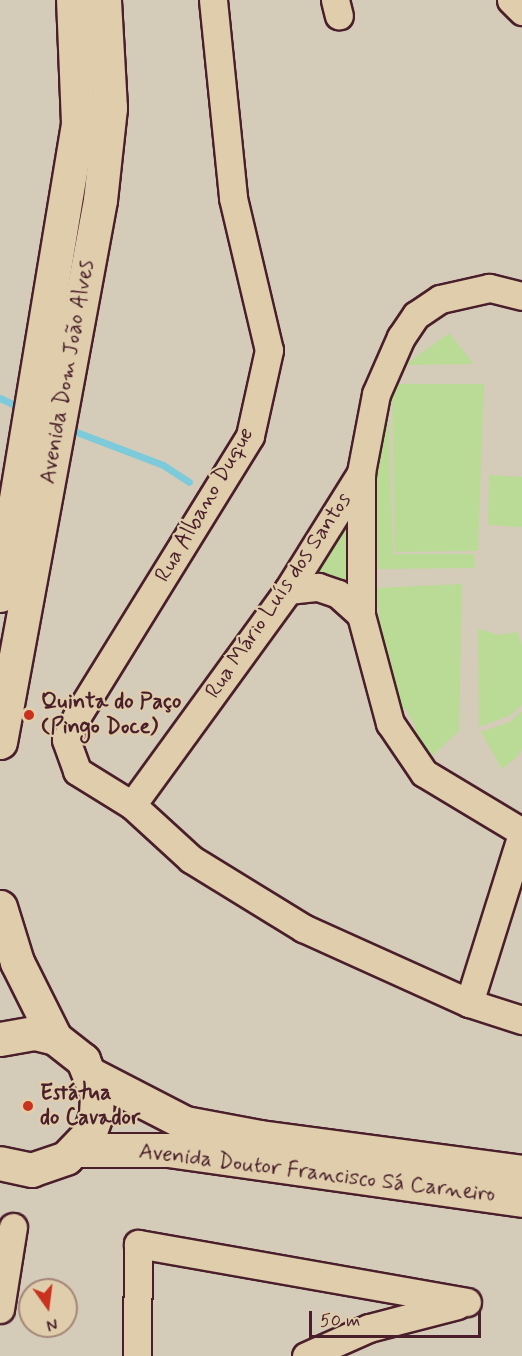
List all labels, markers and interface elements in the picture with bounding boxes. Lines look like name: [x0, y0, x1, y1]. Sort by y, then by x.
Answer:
street label: Avenida Dom João Alves: [35, 257, 101, 487]
street label: Rua Albano Duque: [151, 425, 259, 585]
street label: Rua Mário Luís dos Santos: [201, 489, 357, 703]
place label: Quinta do Paço (Pingo Doce): [41, 689, 182, 740]
marker: Quinta do Paço (Pingo Doce): [22, 708, 36, 722]
place label: Estátua do Cavador: [40, 1080, 143, 1132]
marker: Estátua do Cavador: [21, 1099, 35, 1113]
street label: Avenida Doutor Francisco Sá Carneiro: [140, 1139, 494, 1209]
north arrow: [18, 1278, 78, 1338]
scale bar: [312, 1299, 484, 1337]
text: 50 m: [320, 1309, 360, 1333]
text: N: [44, 1313, 60, 1335]

